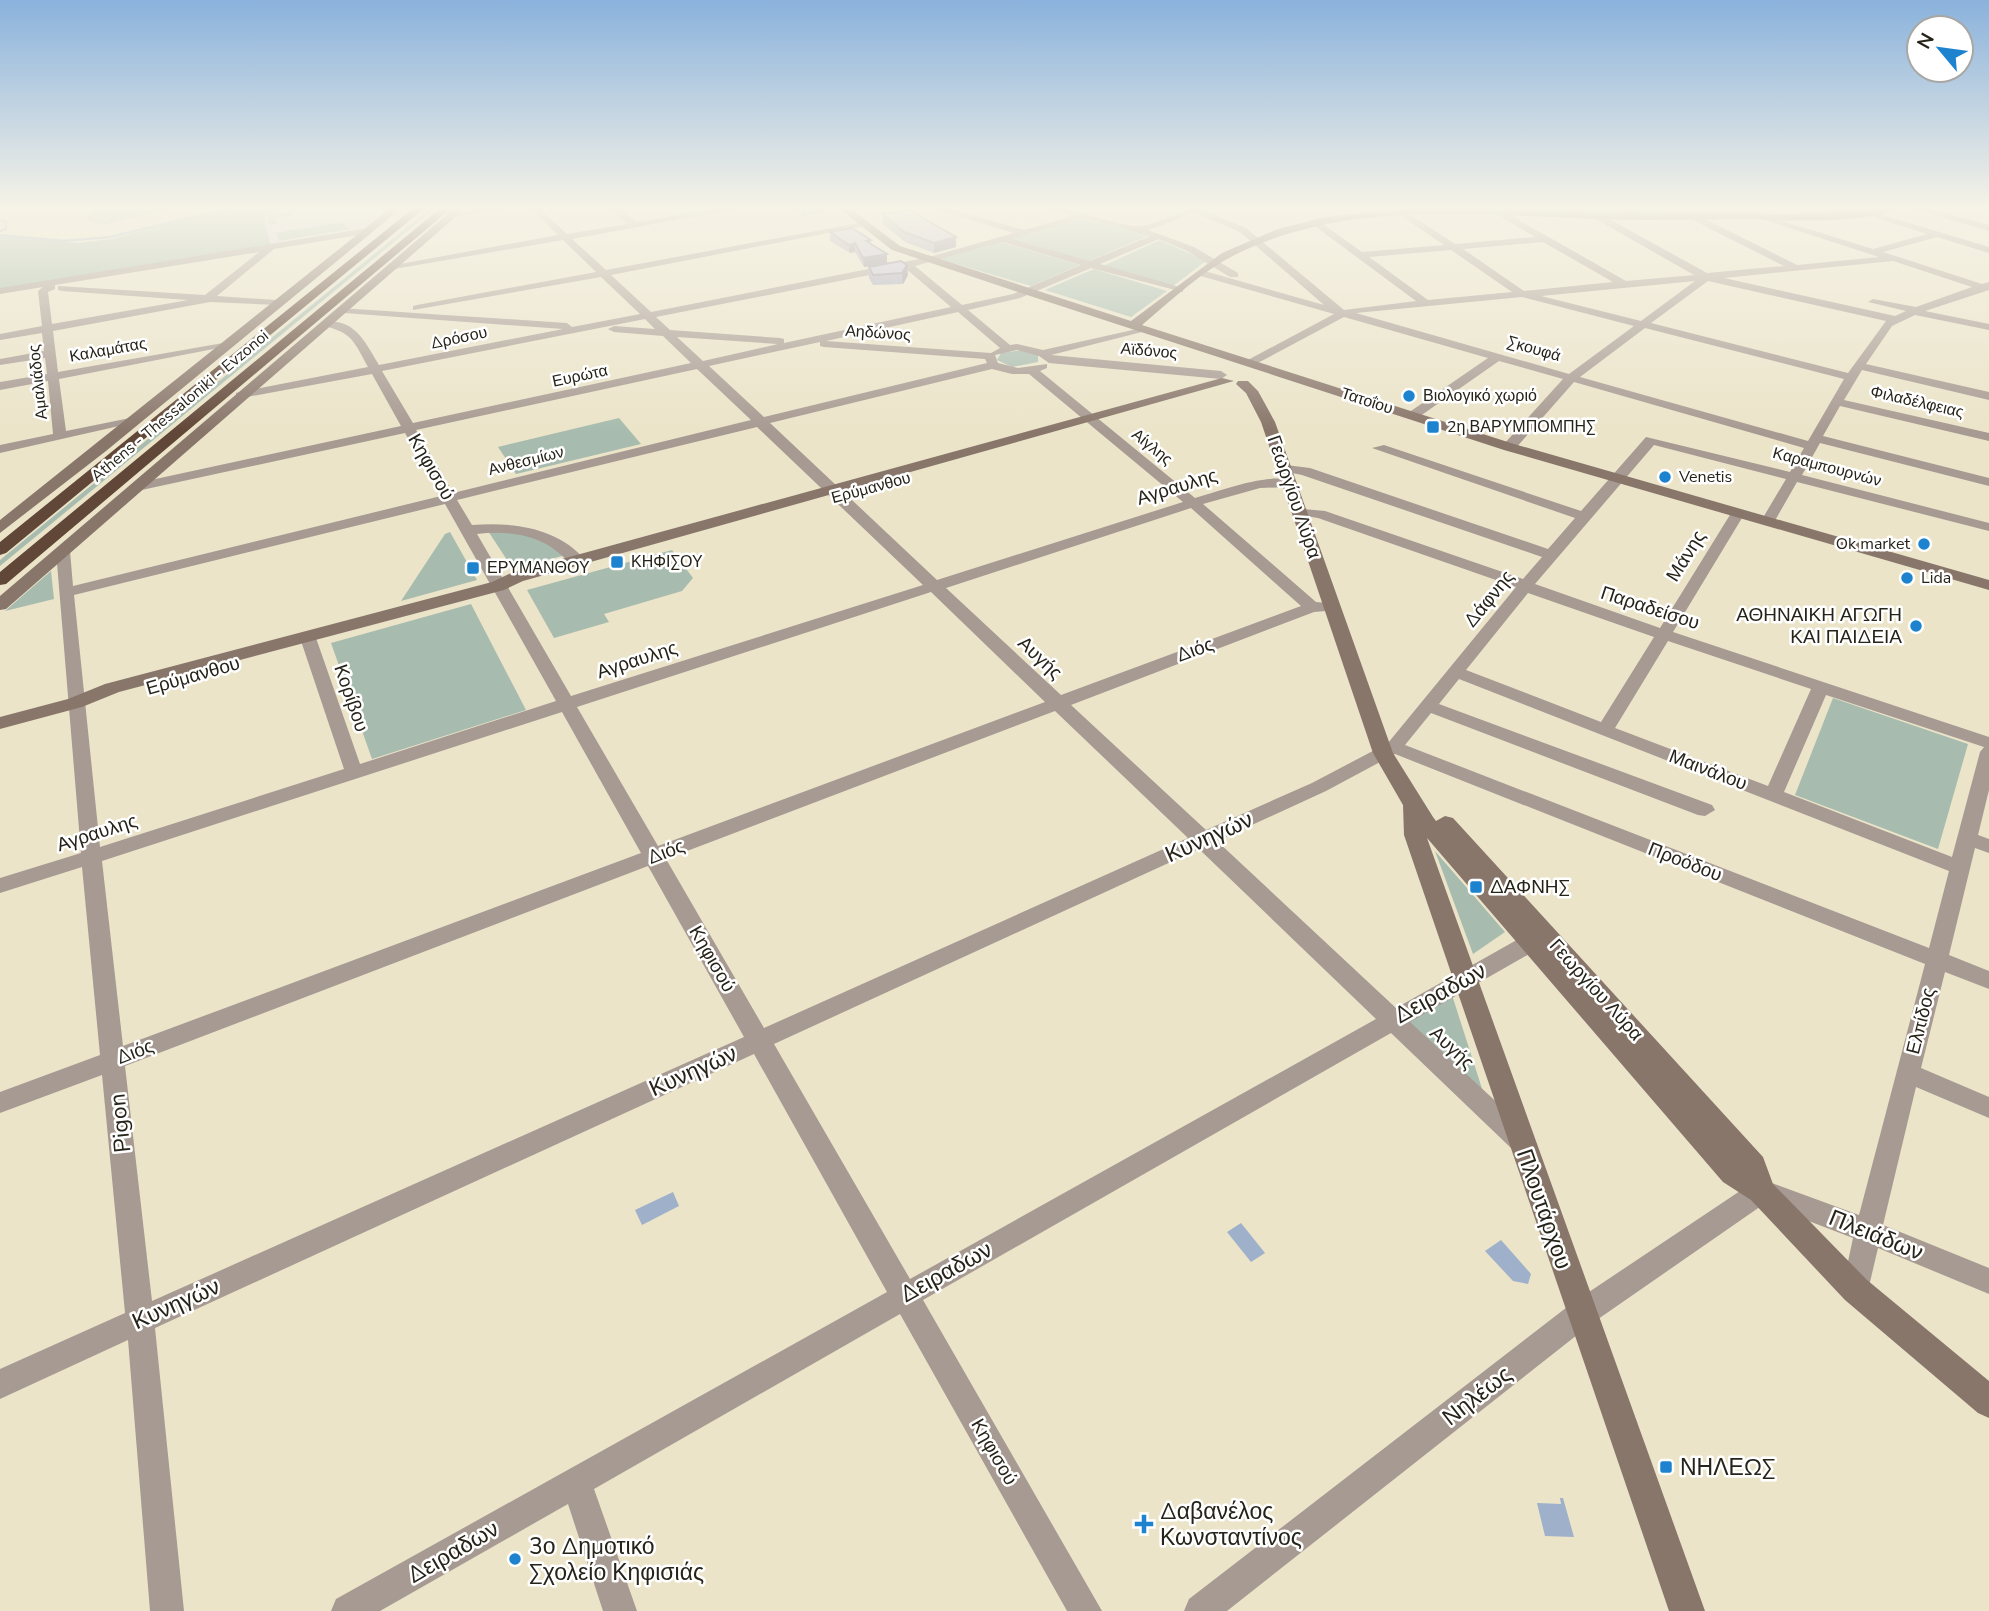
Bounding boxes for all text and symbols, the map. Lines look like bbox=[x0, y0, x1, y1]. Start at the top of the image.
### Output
north arrow bbox=[1905, 14, 1975, 84]
text: N bbox=[1911, 29, 1941, 54]
street label: Αηδώνος bbox=[845, 320, 912, 346]
street label: Δρόσου bbox=[429, 321, 489, 355]
street label: Athens - Thessaloniki - Evzonoi bbox=[86, 325, 274, 487]
street label: Σκουφά bbox=[1505, 331, 1563, 367]
street label: Καλαμάτας bbox=[68, 332, 149, 368]
street label: Αϊδόνος bbox=[1120, 338, 1178, 364]
street label: Αμαλιάδος bbox=[23, 343, 53, 421]
street label: Ευρώτα bbox=[550, 359, 610, 393]
street label: Φιλαδέλφειας bbox=[1868, 381, 1966, 423]
street label: Τατοΐου bbox=[1338, 382, 1396, 420]
place label: Βιολογικό χωριό bbox=[1423, 385, 1537, 407]
marker: Βιολογικό χωριό bbox=[1401, 388, 1417, 404]
place label: 2η ΒΑΡΥΜΠΟΜΠΗΣ bbox=[1447, 416, 1596, 438]
marker: 2η ΒΑΡΥΜΠΟΜΠΗΣ bbox=[1425, 419, 1441, 435]
street label: Αίγλης bbox=[1127, 424, 1177, 470]
street label: Κηφισού bbox=[402, 429, 460, 505]
street label: Γεωργίου Λύρα bbox=[1261, 432, 1327, 562]
street label: Ανθεσμίων bbox=[486, 441, 566, 481]
street label: Καραμπουρνών bbox=[1770, 442, 1884, 492]
street label: Αγραυλης bbox=[1133, 462, 1221, 512]
place label: Venetis bbox=[1678, 466, 1732, 488]
street label: Ερύμανθου bbox=[829, 467, 913, 509]
marker: Venetis bbox=[1657, 469, 1673, 485]
street label: Μάνης bbox=[1660, 525, 1712, 587]
place label: Ok market bbox=[1836, 533, 1910, 555]
marker: Ok market bbox=[1916, 536, 1932, 552]
place label: ΚΗΦΙΣΟΥ bbox=[631, 551, 703, 573]
marker: ΚΗΦΙΣΟΥ bbox=[609, 554, 625, 570]
place label: ΕΡΥΜΑΝΘΟΥ bbox=[487, 557, 590, 579]
marker: ΕΡΥΜΑΝΘΟΥ bbox=[465, 560, 481, 576]
street label: Δάφνης bbox=[1458, 565, 1520, 633]
place label: Lida bbox=[1921, 567, 1951, 589]
marker: Lida bbox=[1899, 570, 1915, 586]
street label: Παραδείσου bbox=[1597, 580, 1703, 636]
place label: ΑΘΗΝΑΙΚΗ ΑΓΩΓΗ ΚΑΙ ΠΑΙΔΕΙΑ bbox=[1736, 602, 1902, 650]
marker: ΑΘΗΝΑΙΚΗ ΑΓΩΓΗ ΚΑΙ ΠΑΙΔΕΙΑ bbox=[1908, 618, 1924, 634]
street label: Αυγής bbox=[1012, 631, 1068, 685]
street label: Διός bbox=[1173, 631, 1217, 669]
street label: Αγραυλης bbox=[593, 635, 681, 685]
street label: Ερύμανθου bbox=[143, 650, 243, 702]
street label: Κορίβου bbox=[327, 661, 375, 735]
street label: Μαινάλου bbox=[1665, 743, 1751, 797]
street label: Κυνηγών bbox=[1160, 804, 1258, 870]
street label: Αγραυλης bbox=[53, 808, 141, 858]
street label: Διός bbox=[644, 833, 688, 871]
street label: Προόδου bbox=[1644, 836, 1726, 888]
place label: ΔΑΦΝΗΣ bbox=[1490, 874, 1570, 900]
marker: ΔΑΦΝΗΣ bbox=[1468, 879, 1484, 895]
street label: Κηφισού bbox=[683, 921, 741, 997]
street label: Γεωργίου Λύρα bbox=[1543, 933, 1649, 1047]
street label: Δειραδων bbox=[1388, 955, 1492, 1031]
street label: Ελπίδος bbox=[1900, 985, 1942, 1057]
street label: Αυγής bbox=[1424, 1021, 1480, 1075]
street label: Διός bbox=[113, 1033, 157, 1071]
street label: Κυνηγών bbox=[644, 1038, 742, 1104]
street label: Pigon bbox=[101, 1092, 139, 1154]
street label: Πλουτάρχου bbox=[1509, 1145, 1579, 1273]
street label: Πλειάδων bbox=[1824, 1202, 1928, 1268]
street label: Δειραδων bbox=[894, 1234, 998, 1310]
street label: Κυνηγών bbox=[127, 1271, 225, 1337]
street label: Νηλέως bbox=[1436, 1359, 1518, 1433]
street label: Κηφισού bbox=[965, 1414, 1023, 1490]
place label: ΝΗΛΕΩΣ bbox=[1680, 1452, 1776, 1483]
marker: ΝΗΛΕΩΣ bbox=[1658, 1459, 1674, 1475]
place label: Δαβανέλος Κωνσταντίνος bbox=[1160, 1496, 1302, 1553]
street label: Δειραδων bbox=[402, 1513, 504, 1591]
marker: Δαβανέλος Κωνσταντίνος bbox=[1134, 1514, 1154, 1534]
place label: 3ο Δημοτικό Σχολείο Κηφισιάς bbox=[529, 1531, 704, 1588]
marker: 3ο Δημοτικό Σχολείο Κηφισιάς bbox=[507, 1551, 523, 1567]

